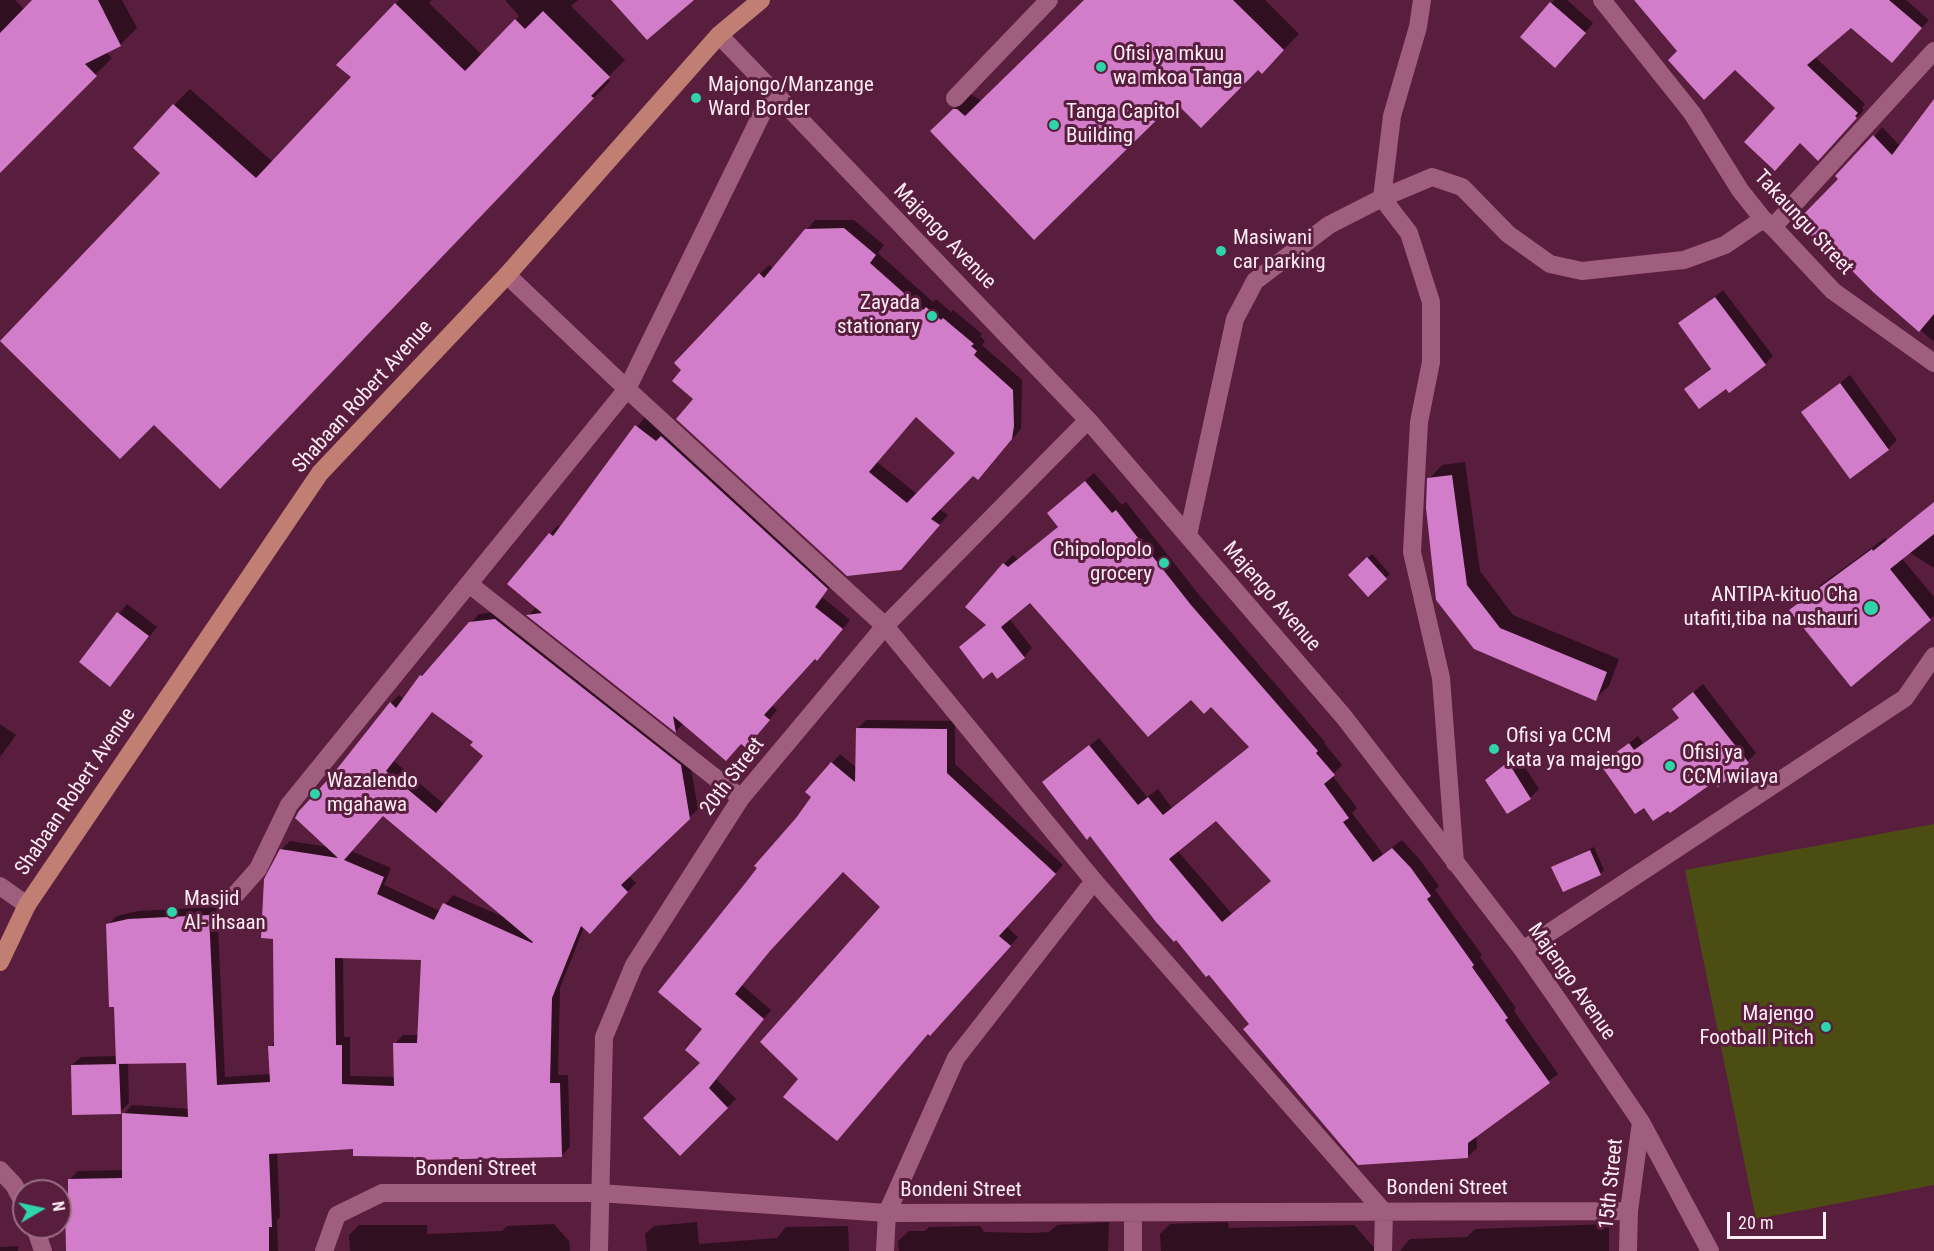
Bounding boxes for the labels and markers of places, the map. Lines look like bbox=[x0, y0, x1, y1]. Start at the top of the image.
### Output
place label: Ofisi ya mkuu wa mkoa Tanga bbox=[1113, 42, 1243, 92]
marker: Ofisi ya mkuu wa mkoa Tanga bbox=[1094, 60, 1108, 74]
place label: Majongo/Manzange Ward Border bbox=[708, 73, 874, 123]
marker: Majongo/Manzange Ward Border bbox=[689, 91, 703, 105]
place label: Tanga Capitol Building bbox=[1066, 100, 1180, 150]
marker: Tanga Capitol Building bbox=[1047, 118, 1061, 132]
place label: Masiwani car parking bbox=[1233, 226, 1326, 276]
marker: Masiwani car parking bbox=[1214, 244, 1228, 258]
place label: Zayada stationary bbox=[837, 291, 920, 341]
marker: Zayada stationary bbox=[925, 309, 939, 323]
place label: Chipolopolo grocery bbox=[1053, 538, 1152, 588]
marker: Chipolopolo grocery bbox=[1157, 556, 1171, 570]
place label: ANTIPA-kituo Cha utafiti,tiba na ushauri bbox=[1683, 583, 1858, 633]
marker: ANTIPA-kituo Cha utafiti,tiba na ushauri bbox=[1862, 599, 1880, 617]
place label: Ofisi ya CCM kata ya majengo bbox=[1506, 724, 1642, 774]
place label: Ofisi ya CCM wilaya bbox=[1682, 741, 1778, 791]
marker: Ofisi ya CCM kata ya majengo bbox=[1487, 742, 1501, 756]
marker: Ofisi ya CCM wilaya bbox=[1663, 759, 1677, 773]
place label: Wazalendo mgahawa bbox=[327, 769, 418, 819]
marker: Wazalendo mgahawa bbox=[308, 787, 322, 801]
place label: Masjid Al- ihsaan bbox=[184, 887, 266, 937]
marker: Masjid Al- ihsaan bbox=[165, 905, 179, 919]
place label: Majengo Football Pitch bbox=[1699, 1002, 1814, 1052]
marker: Majengo Football Pitch bbox=[1819, 1020, 1833, 1034]

